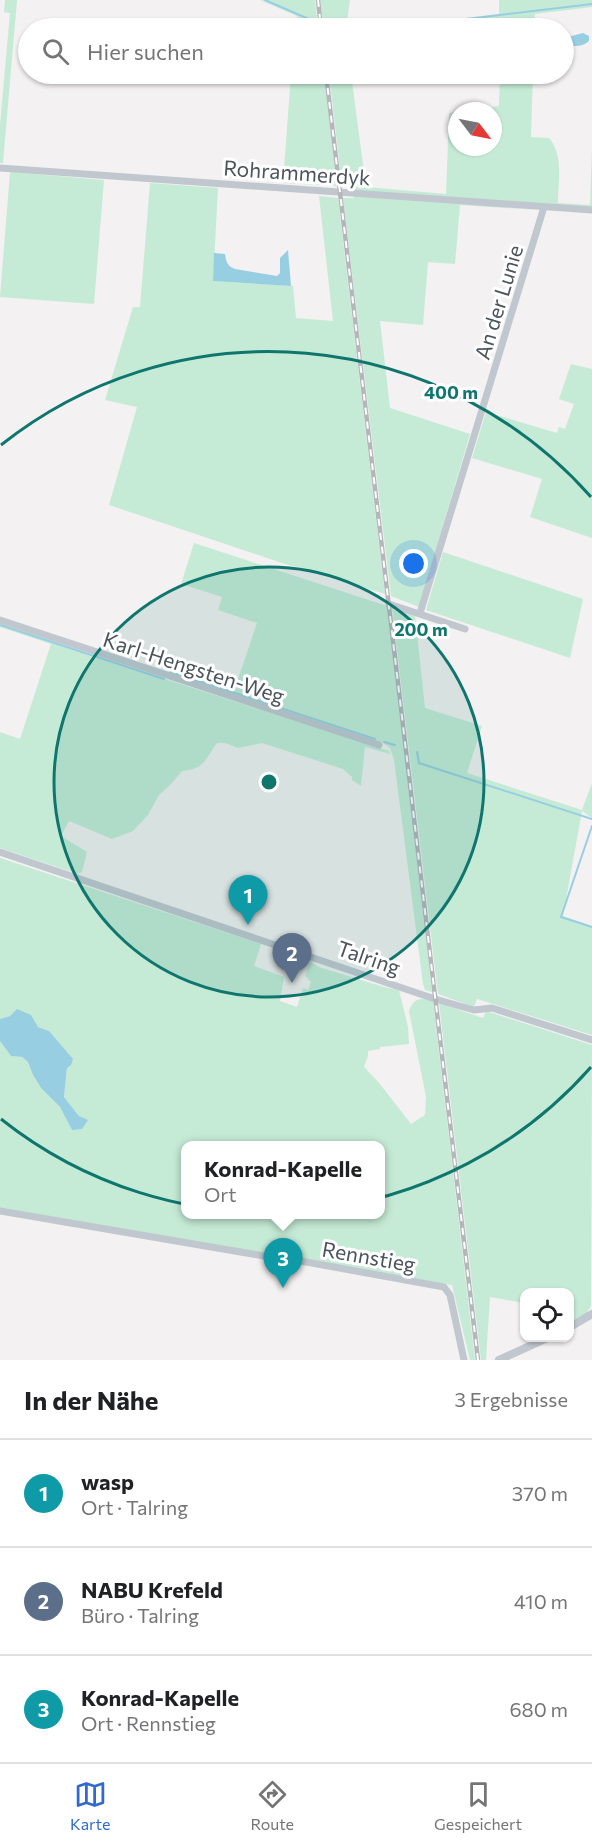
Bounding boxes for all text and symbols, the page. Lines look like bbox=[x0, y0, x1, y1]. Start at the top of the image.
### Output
search box bbox=[18, 18, 574, 84]
icon: search bbox=[39, 35, 72, 68]
text: Hier suchen bbox=[87, 38, 204, 65]
north arrow bbox=[448, 102, 502, 156]
street label: Rohrammerdyk bbox=[223, 154, 371, 190]
street label: An der Lunie bbox=[469, 242, 527, 362]
text: 400 m bbox=[424, 381, 478, 403]
your location bbox=[399, 549, 428, 578]
text: 200 m bbox=[394, 618, 448, 640]
street label: Karl-Hengsten-Weg bbox=[100, 626, 288, 708]
centre of rings bbox=[259, 772, 279, 792]
pin: 1 bbox=[228, 876, 268, 925]
pin: 2 bbox=[272, 934, 312, 983]
street label: Talring bbox=[334, 935, 404, 979]
popup bbox=[181, 1141, 385, 1219]
text: Konrad-Kapelle bbox=[204, 1155, 362, 1182]
text: Ort bbox=[204, 1182, 236, 1206]
street label: Rennstieg bbox=[320, 1235, 418, 1277]
pin: 3 bbox=[264, 1238, 302, 1288]
map controls bbox=[520, 1288, 574, 1342]
button: locate bbox=[520, 1288, 574, 1342]
text: In der Nähe bbox=[24, 1384, 159, 1415]
text: 3 Ergebnisse bbox=[455, 1387, 568, 1411]
text: wasp bbox=[81, 1468, 134, 1495]
text: 1 bbox=[39, 1481, 48, 1505]
text: 370 m bbox=[512, 1481, 568, 1505]
text: Ort · Talring bbox=[81, 1495, 188, 1519]
text: NABU Krefeld bbox=[81, 1576, 223, 1603]
text: 2 bbox=[38, 1589, 49, 1613]
text: 410 m bbox=[514, 1589, 568, 1613]
text: Büro · Talring bbox=[81, 1603, 199, 1627]
text: Konrad-Kapelle bbox=[81, 1684, 239, 1711]
text: 3 bbox=[38, 1697, 49, 1721]
text: 680 m bbox=[509, 1697, 568, 1721]
text: Ort · Rennstieg bbox=[81, 1711, 216, 1735]
tab: Karte bbox=[70, 1778, 110, 1833]
tab: Route bbox=[250, 1778, 294, 1833]
tab: Gespeichert bbox=[434, 1778, 522, 1833]

